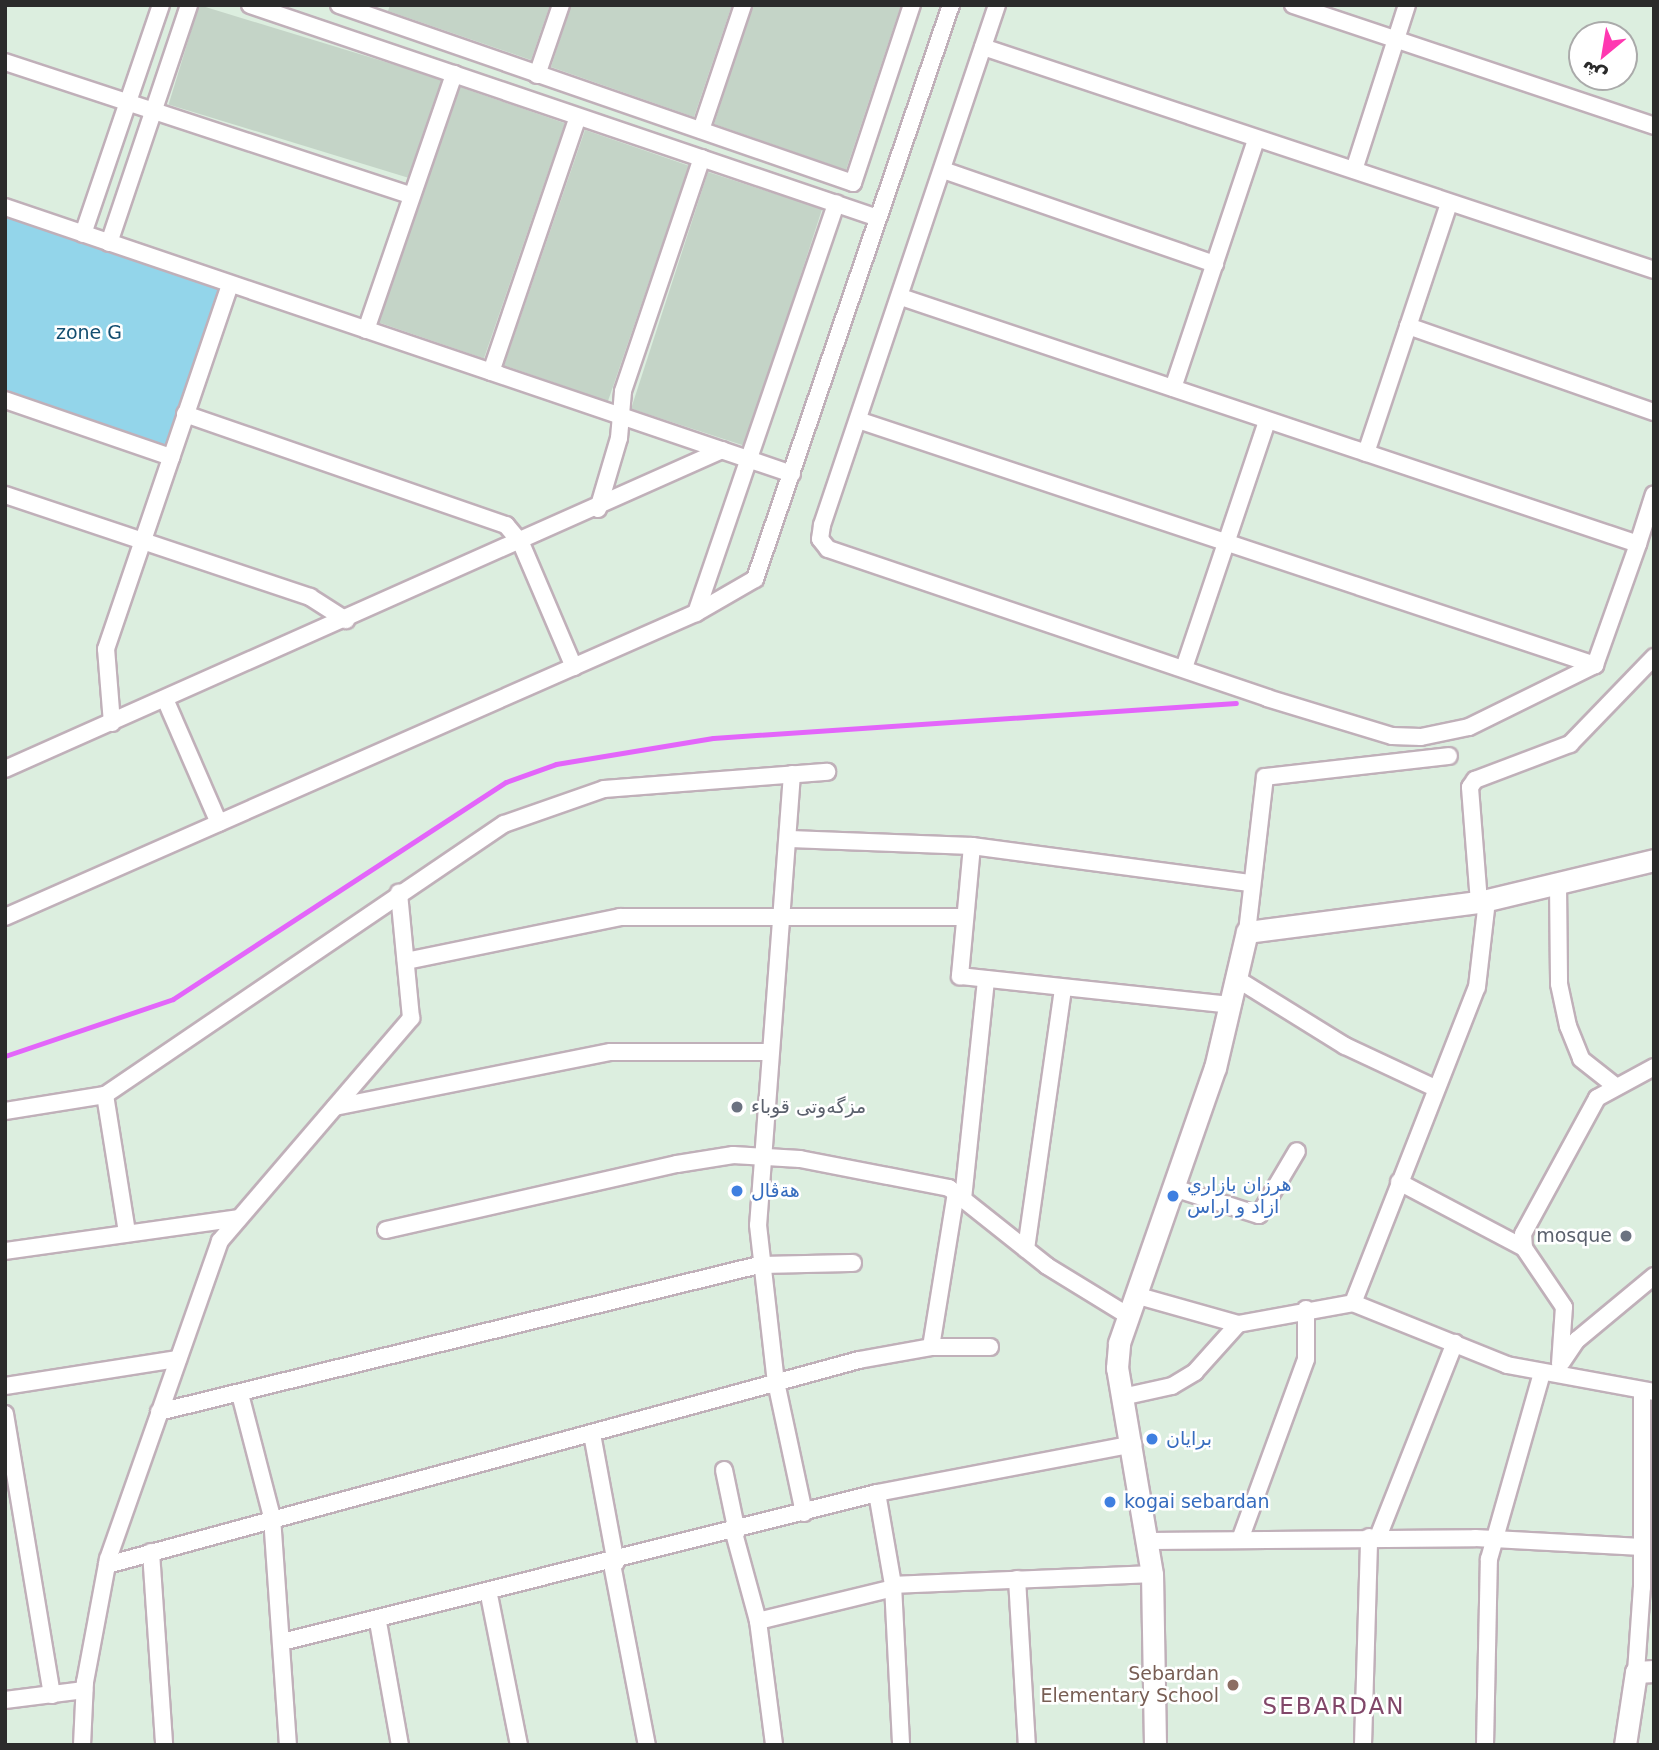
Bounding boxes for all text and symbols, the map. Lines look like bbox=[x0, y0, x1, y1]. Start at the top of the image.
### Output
north arrow bbox=[1568, 21, 1638, 91]
text: ش bbox=[1577, 56, 1610, 89]
park label: zone G bbox=[56, 322, 122, 344]
place label: مزگەوتی قوباء bbox=[751, 1096, 866, 1118]
marker: مزگەوتی قوباء bbox=[729, 1099, 745, 1115]
place label: هرزان بازاري ازاد و اراس bbox=[1187, 1174, 1292, 1218]
place label: هةڤال bbox=[751, 1180, 800, 1202]
marker: هةڤال bbox=[729, 1183, 745, 1199]
marker: هرزان بازاري ازاد و اراس bbox=[1165, 1188, 1181, 1204]
place label: mosque bbox=[1536, 1225, 1612, 1247]
marker: mosque bbox=[1618, 1228, 1634, 1244]
place label: برايان bbox=[1166, 1428, 1212, 1450]
marker: برايان bbox=[1144, 1431, 1160, 1447]
place label: kogai sebardan bbox=[1124, 1491, 1269, 1513]
marker: kogai sebardan bbox=[1102, 1494, 1118, 1510]
place label: Sebardan Elementary School bbox=[1041, 1663, 1219, 1707]
marker: Sebardan Elementary School bbox=[1225, 1677, 1241, 1693]
district label: SEBARDAN bbox=[1264, 1692, 1404, 1720]

